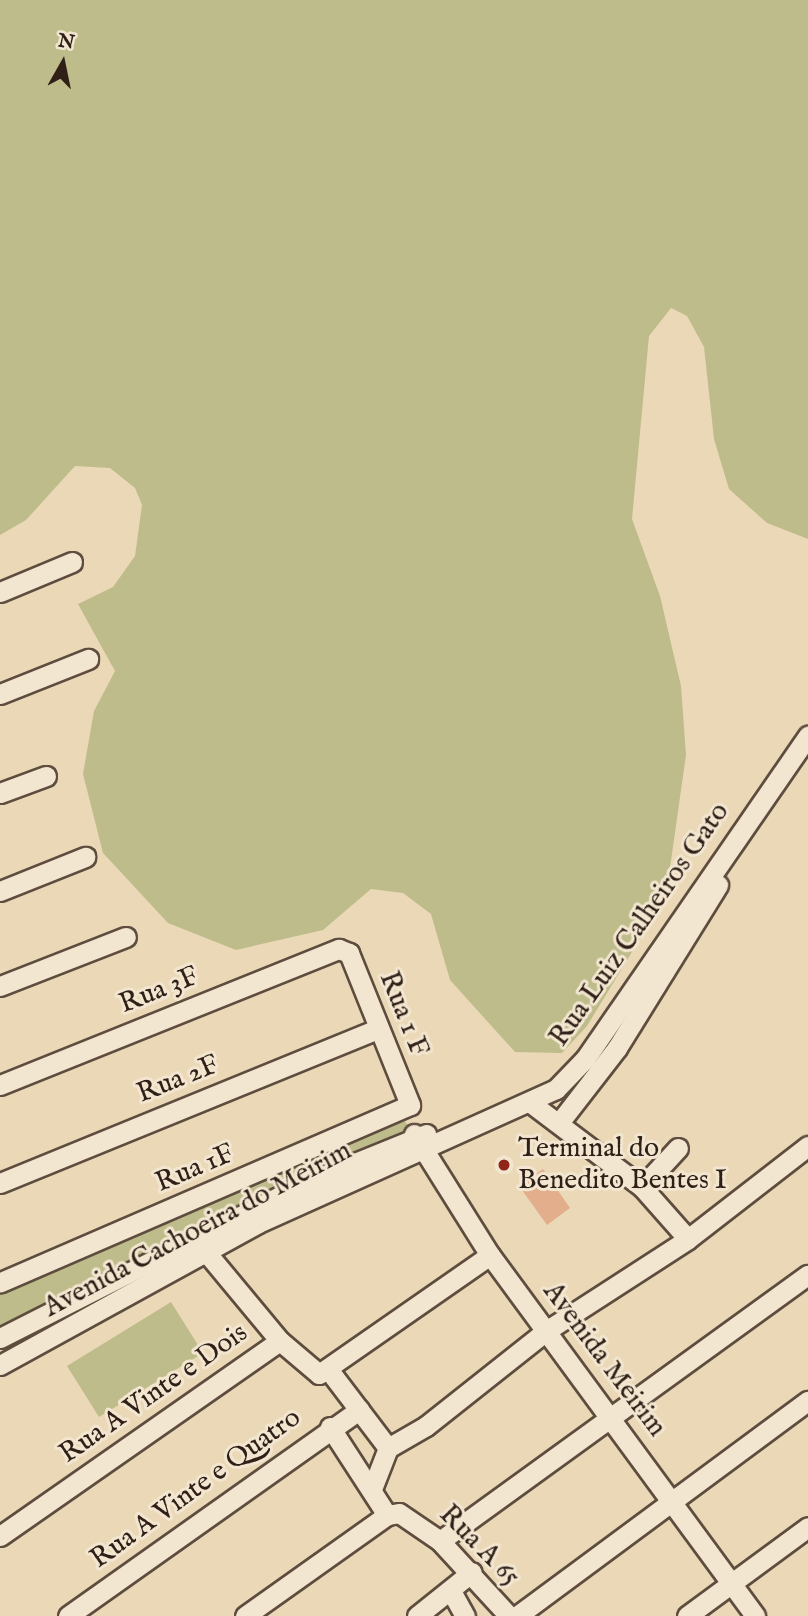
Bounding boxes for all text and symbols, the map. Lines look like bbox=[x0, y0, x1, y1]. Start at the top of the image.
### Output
north arrow bbox=[28, 28, 98, 98]
text: N bbox=[56, 29, 76, 55]
street label: Rua Luiz Calheiros Gato bbox=[543, 797, 737, 1053]
street label: Rua 3F bbox=[115, 960, 203, 1022]
street label: Rua 1 F bbox=[371, 967, 435, 1061]
street label: Rua 2F bbox=[132, 1049, 224, 1111]
place label: Terminal do Benedito Bentes I bbox=[518, 1132, 727, 1198]
street label: Avenida Cachoeira do Meirim bbox=[38, 1134, 358, 1326]
street label: Rua 1F bbox=[151, 1137, 239, 1201]
marker: Terminal do Benedito Bentes I bbox=[496, 1157, 512, 1173]
street label: Avenida Meirim bbox=[535, 1276, 673, 1444]
street label: Rua A Vinte e Dois bbox=[53, 1317, 255, 1471]
street label: Rua A Vinte e Quatro bbox=[84, 1401, 308, 1577]
street label: Rua A 65 bbox=[431, 1498, 527, 1594]

